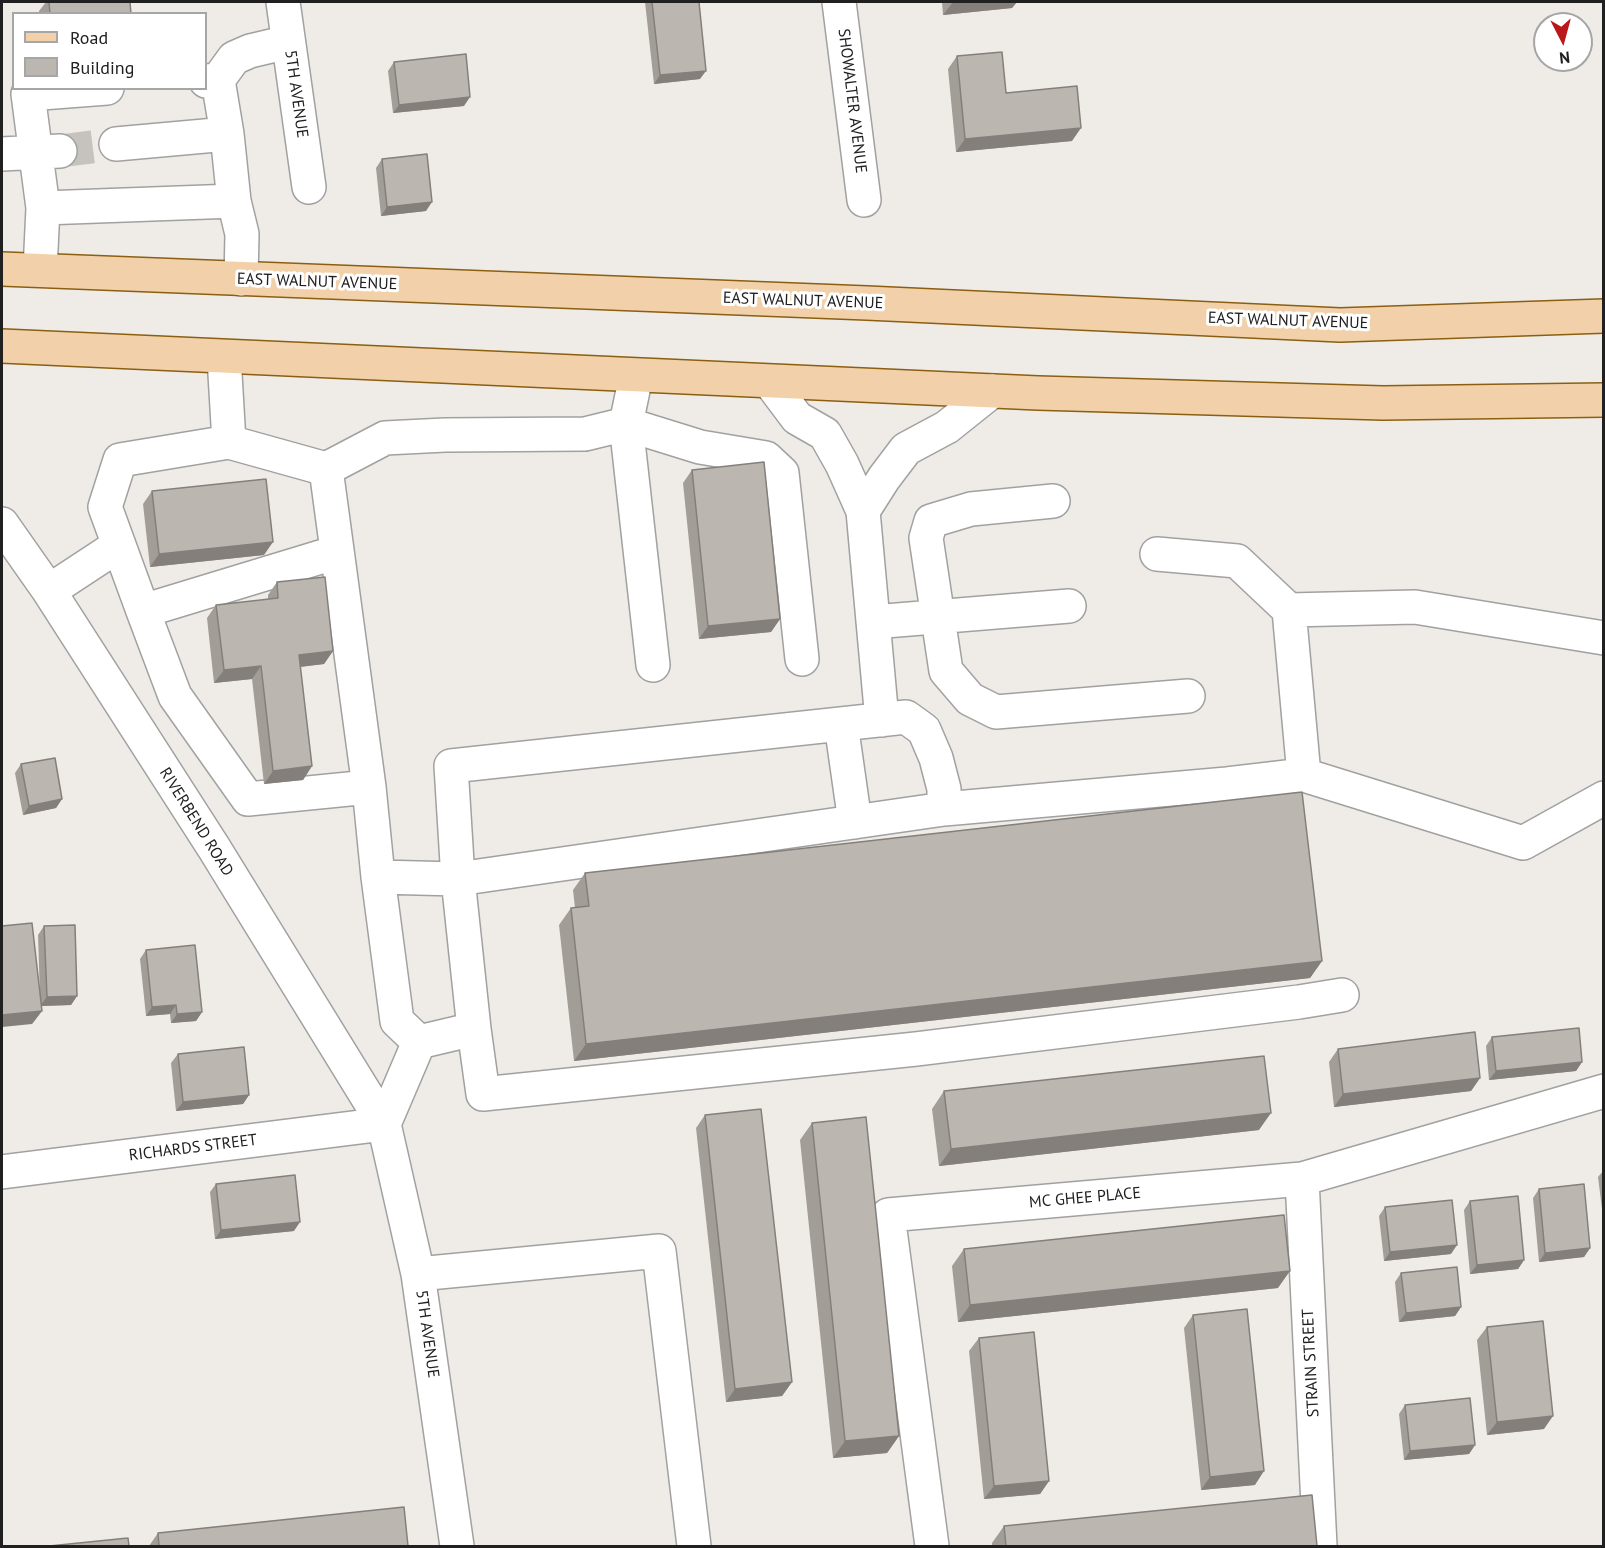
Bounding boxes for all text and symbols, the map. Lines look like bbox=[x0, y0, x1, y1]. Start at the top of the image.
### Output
legend bbox=[12, 12, 207, 90]
north arrow bbox=[1533, 12, 1593, 72]
text: Road bbox=[70, 26, 108, 49]
street label: SHOWALTER AVENUE bbox=[834, 28, 870, 174]
text: N bbox=[1558, 47, 1571, 68]
street label: 5TH AVENUE bbox=[280, 49, 312, 139]
text: Building bbox=[70, 56, 134, 79]
street label: EAST WALNUT AVENUE bbox=[236, 270, 398, 294]
street label: EAST WALNUT AVENUE bbox=[722, 289, 884, 313]
street label: EAST WALNUT AVENUE bbox=[1207, 309, 1369, 333]
street label: RIVERBEND ROAD bbox=[155, 764, 237, 880]
street label: RICHARDS STREET bbox=[128, 1131, 258, 1165]
street label: MC GHEE PLACE bbox=[1028, 1184, 1142, 1212]
street label: 5TH AVENUE bbox=[411, 1289, 443, 1379]
street label: STRAIN STREET bbox=[1299, 1308, 1323, 1418]

